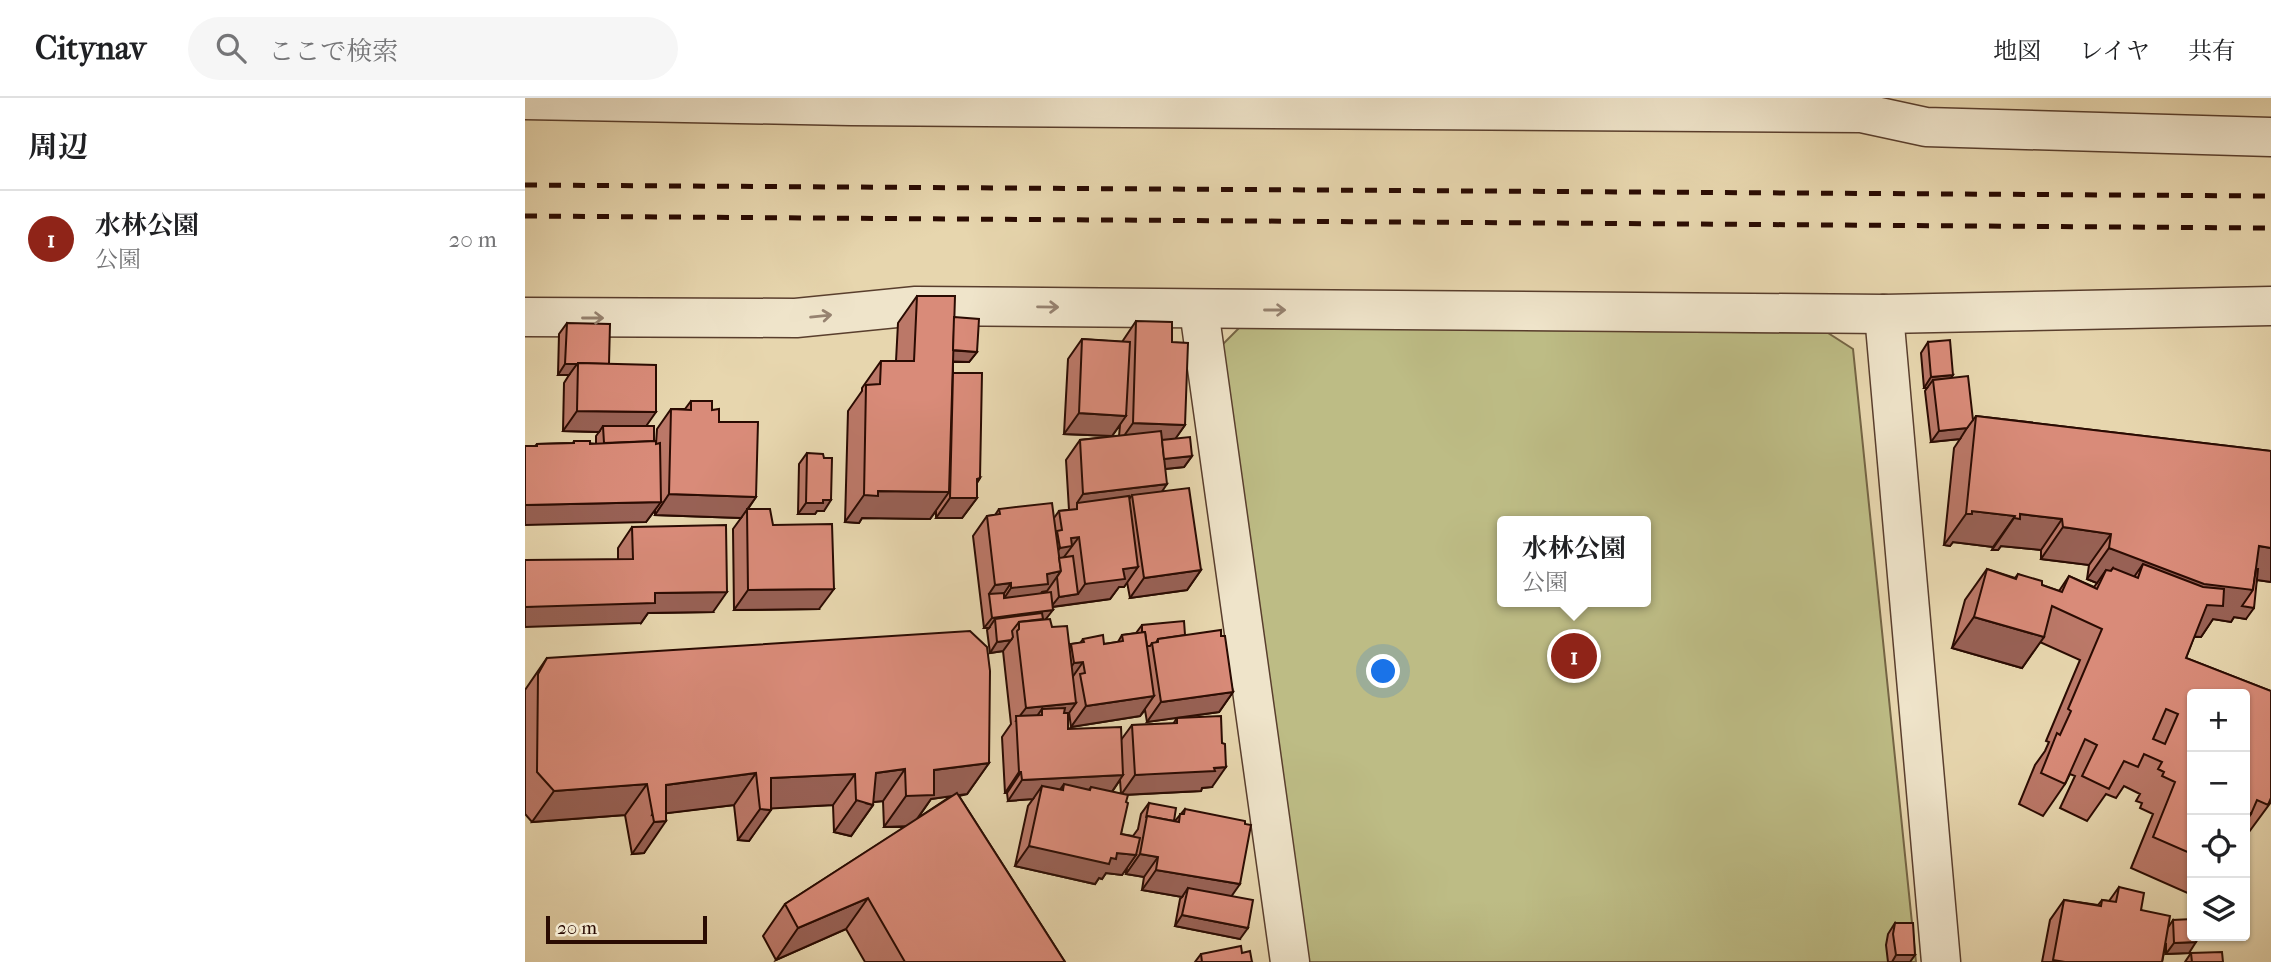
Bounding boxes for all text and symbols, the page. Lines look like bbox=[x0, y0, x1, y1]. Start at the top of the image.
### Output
search box bbox=[188, 17, 678, 80]
text: Citynav bbox=[35, 29, 146, 68]
icon: search bbox=[212, 29, 250, 67]
text: ここで検索 bbox=[268, 36, 398, 67]
text: 地図 bbox=[1993, 37, 2041, 65]
text: レイヤ bbox=[2079, 37, 2150, 65]
text: 共有 bbox=[2188, 37, 2236, 65]
text: 周辺 bbox=[28, 130, 88, 165]
text: 水林公園 bbox=[95, 210, 199, 241]
text: 1 bbox=[47, 226, 55, 253]
text: 20 m bbox=[448, 226, 497, 253]
text: 公園 bbox=[95, 246, 141, 273]
one-way arrow bbox=[1036, 301, 1059, 314]
one-way arrow bbox=[1263, 303, 1286, 317]
one-way arrow bbox=[809, 309, 831, 322]
one-way arrow bbox=[581, 311, 604, 325]
popup bbox=[1497, 516, 1651, 607]
text: 水林公園 bbox=[1522, 533, 1626, 564]
text: 公園 bbox=[1522, 569, 1568, 596]
pin: 1 bbox=[1551, 630, 1597, 682]
your location bbox=[1366, 654, 1400, 688]
map controls bbox=[2187, 689, 2250, 941]
button: + bbox=[2187, 689, 2250, 752]
button: − bbox=[2187, 752, 2250, 815]
button: locate bbox=[2187, 815, 2250, 878]
button: layers bbox=[2187, 878, 2250, 941]
scale bar bbox=[546, 913, 707, 945]
text: 20 m bbox=[557, 917, 597, 939]

